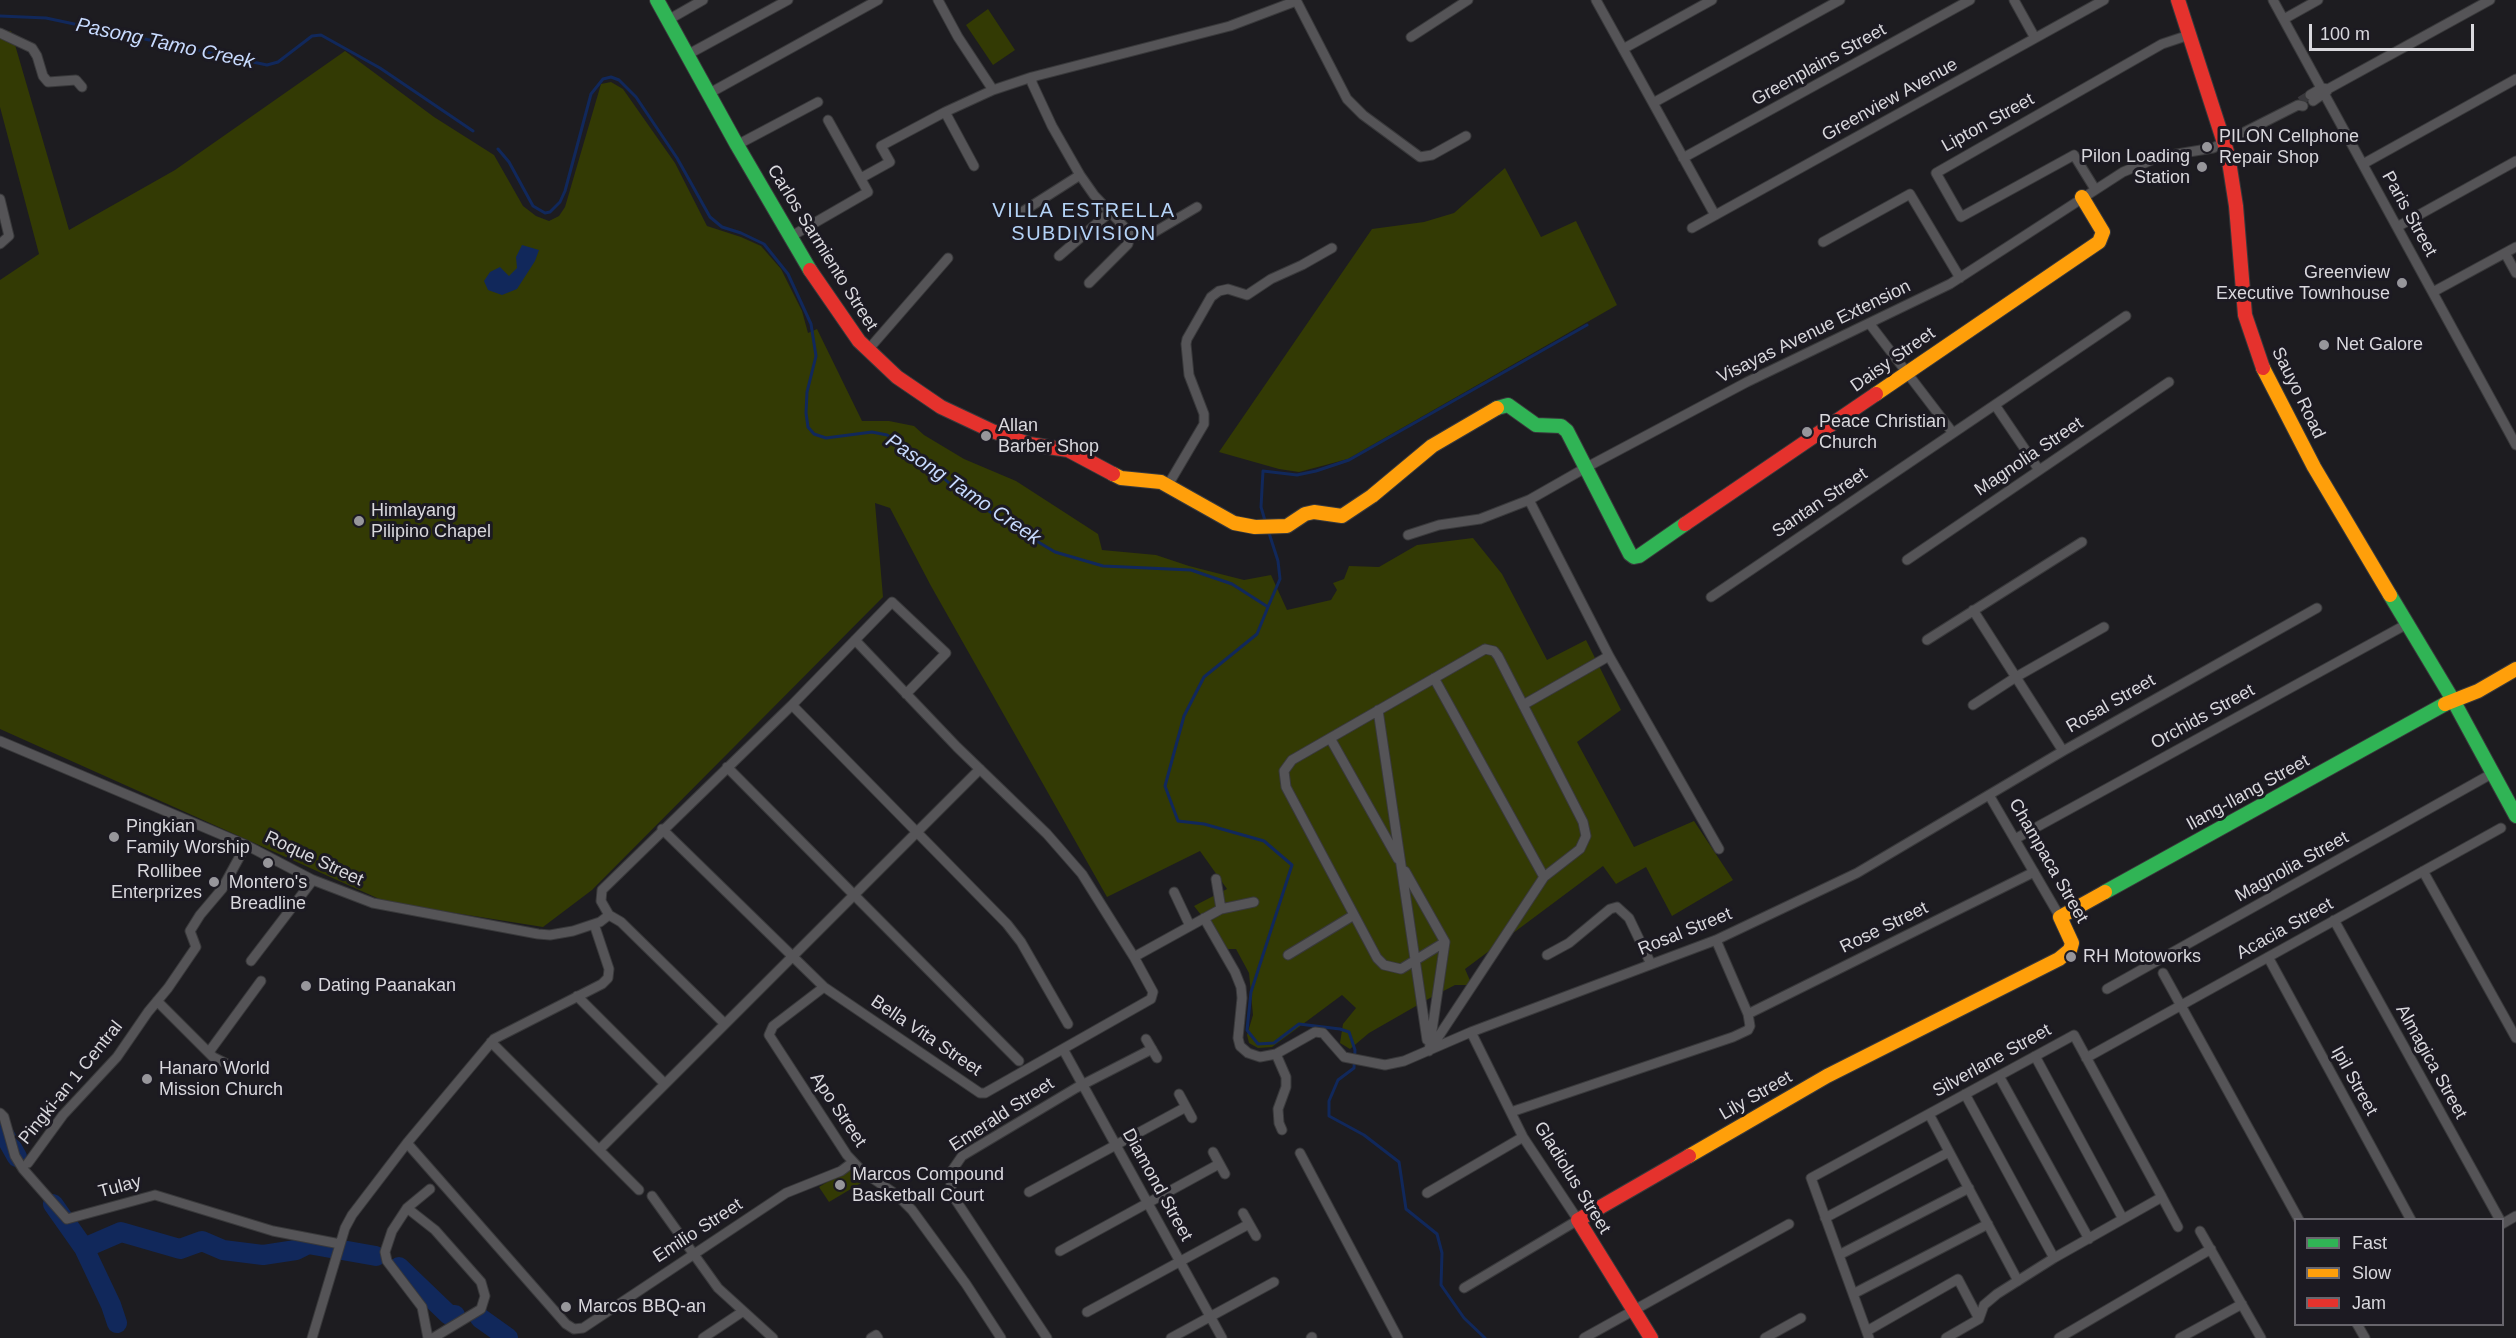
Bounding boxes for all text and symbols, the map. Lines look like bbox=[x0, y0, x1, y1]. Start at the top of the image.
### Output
scale bar bbox=[2312, 12, 2477, 50]
water label: Pasong Tamo Creek bbox=[74, 13, 256, 75]
street label: Greenplains Street bbox=[1748, 19, 1890, 111]
text: 100 m bbox=[2320, 24, 2370, 44]
street label: Greenview Avenue bbox=[1818, 54, 1962, 146]
street label: Lipton Street bbox=[1938, 89, 2038, 157]
place label: PILON Cellphone Repair Shop bbox=[2219, 126, 2359, 168]
marker: PILON Cellphone Repair Shop bbox=[2200, 140, 2214, 154]
place label: Pilon Loading Station bbox=[2081, 146, 2190, 188]
marker: Pilon Loading Station bbox=[2195, 160, 2209, 174]
street label: Carlos Sarmiento Street bbox=[762, 161, 882, 335]
street label: Paris Street bbox=[2377, 168, 2441, 260]
district label: VILLA ESTRELLA SUBDIVISION bbox=[992, 199, 1176, 246]
place label: Greenview Executive Townhouse bbox=[2216, 262, 2390, 304]
street label: Visayas Avenue Extension bbox=[1714, 276, 1914, 388]
marker: Greenview Executive Townhouse bbox=[2395, 276, 2409, 290]
street label: Daisy Street bbox=[1847, 323, 1939, 397]
place label: Net Galore bbox=[2336, 334, 2423, 356]
marker: Net Galore bbox=[2317, 338, 2331, 352]
street label: Sauyo Road bbox=[2267, 344, 2329, 442]
place label: Peace Christian Church bbox=[1819, 411, 1946, 454]
street label: Magnolia Street bbox=[1971, 413, 2087, 501]
place label: Allan Barber Shop bbox=[998, 415, 1099, 458]
marker: Peace Christian Church bbox=[1800, 425, 1814, 439]
water label: Pasong Tamo Creek bbox=[881, 429, 1045, 551]
marker: Allan Barber Shop bbox=[979, 429, 993, 443]
street label: Santan Street bbox=[1768, 463, 1872, 543]
place label: Himlayang Pilipino Chapel bbox=[371, 500, 491, 542]
marker: Himlayang Pilipino Chapel bbox=[352, 514, 366, 528]
street label: Rosal Street bbox=[2063, 670, 2159, 738]
street label: Orchids Street bbox=[2147, 680, 2259, 754]
street label: Ilang-Ilang Street bbox=[2183, 750, 2313, 836]
street label: Champaca Street bbox=[2004, 795, 2092, 927]
place label: Pingkian Family Worship bbox=[126, 816, 250, 858]
street label: Roque Street bbox=[261, 827, 367, 891]
street label: Magnolia Street bbox=[2232, 827, 2352, 907]
marker: Pingkian Family Worship bbox=[107, 830, 121, 844]
marker: Montero's Breadline bbox=[261, 856, 275, 870]
place label: Rollibee Enterprizes bbox=[111, 861, 202, 904]
place label: Montero's Breadline bbox=[229, 872, 307, 914]
marker: Rollibee Enterprizes bbox=[207, 875, 221, 889]
street label: Acacia Street bbox=[2233, 894, 2337, 964]
street label: Rose Street bbox=[1837, 897, 1931, 959]
street label: Rosal Street bbox=[1635, 903, 1735, 961]
place label: RH Motoworks bbox=[2083, 946, 2201, 968]
marker: RH Motoworks bbox=[2064, 950, 2078, 964]
place label: Dating Paanakan bbox=[318, 975, 456, 997]
marker: Dating Paanakan bbox=[299, 979, 313, 993]
street label: Bella Vita Street bbox=[867, 991, 985, 1081]
street label: Almagica Street bbox=[2391, 1001, 2471, 1123]
street label: Pingki-an 1 Central bbox=[14, 1017, 128, 1149]
street label: Silverlane Street bbox=[1929, 1020, 2055, 1102]
street label: Ipil Street bbox=[2326, 1043, 2382, 1119]
place label: Hanaro World Mission Church bbox=[159, 1058, 283, 1100]
street label: Lily Street bbox=[1716, 1067, 1796, 1125]
street label: Apo Street bbox=[805, 1069, 871, 1151]
marker: Hanaro World Mission Church bbox=[140, 1072, 154, 1086]
street label: Emerald Street bbox=[946, 1073, 1058, 1157]
street label: Gladiolus Street bbox=[1529, 1118, 1615, 1238]
street label: Diamond Street bbox=[1117, 1125, 1197, 1245]
place label: Marcos Compound Basketball Court bbox=[852, 1164, 1004, 1206]
street label: Tulay bbox=[96, 1171, 144, 1203]
marker: Marcos Compound Basketball Court bbox=[833, 1178, 847, 1192]
street label: Emilio Street bbox=[649, 1194, 747, 1268]
legend bbox=[2294, 1218, 2504, 1326]
text: Fast bbox=[2352, 1233, 2387, 1253]
text: Slow bbox=[2352, 1263, 2391, 1283]
text: Jam bbox=[2352, 1293, 2386, 1313]
place label: Marcos BBQ-an bbox=[578, 1296, 706, 1318]
marker: Marcos BBQ-an bbox=[559, 1300, 573, 1314]

